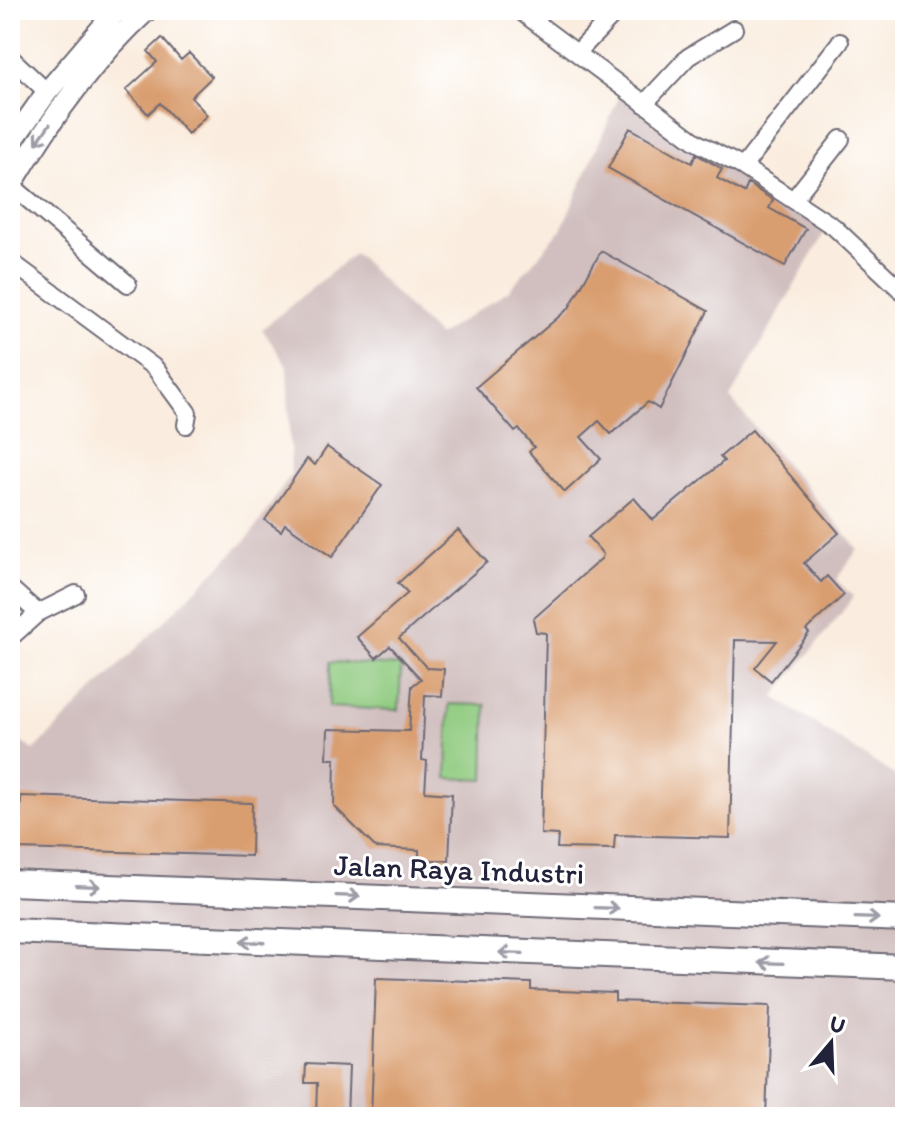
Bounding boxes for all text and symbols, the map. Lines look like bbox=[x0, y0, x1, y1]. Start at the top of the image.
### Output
one-way arrow bbox=[35, 122, 51, 144]
street label: Jalan Raya Industri bbox=[333, 846, 585, 892]
one-way arrow bbox=[74, 878, 101, 893]
one-way arrow bbox=[334, 889, 361, 904]
one-way arrow bbox=[593, 900, 620, 915]
one-way arrow bbox=[853, 910, 880, 925]
one-way arrow bbox=[239, 934, 266, 949]
one-way arrow bbox=[498, 946, 525, 961]
one-way arrow bbox=[758, 955, 785, 970]
north arrow bbox=[791, 1003, 871, 1083]
text: U bbox=[826, 1009, 849, 1040]

